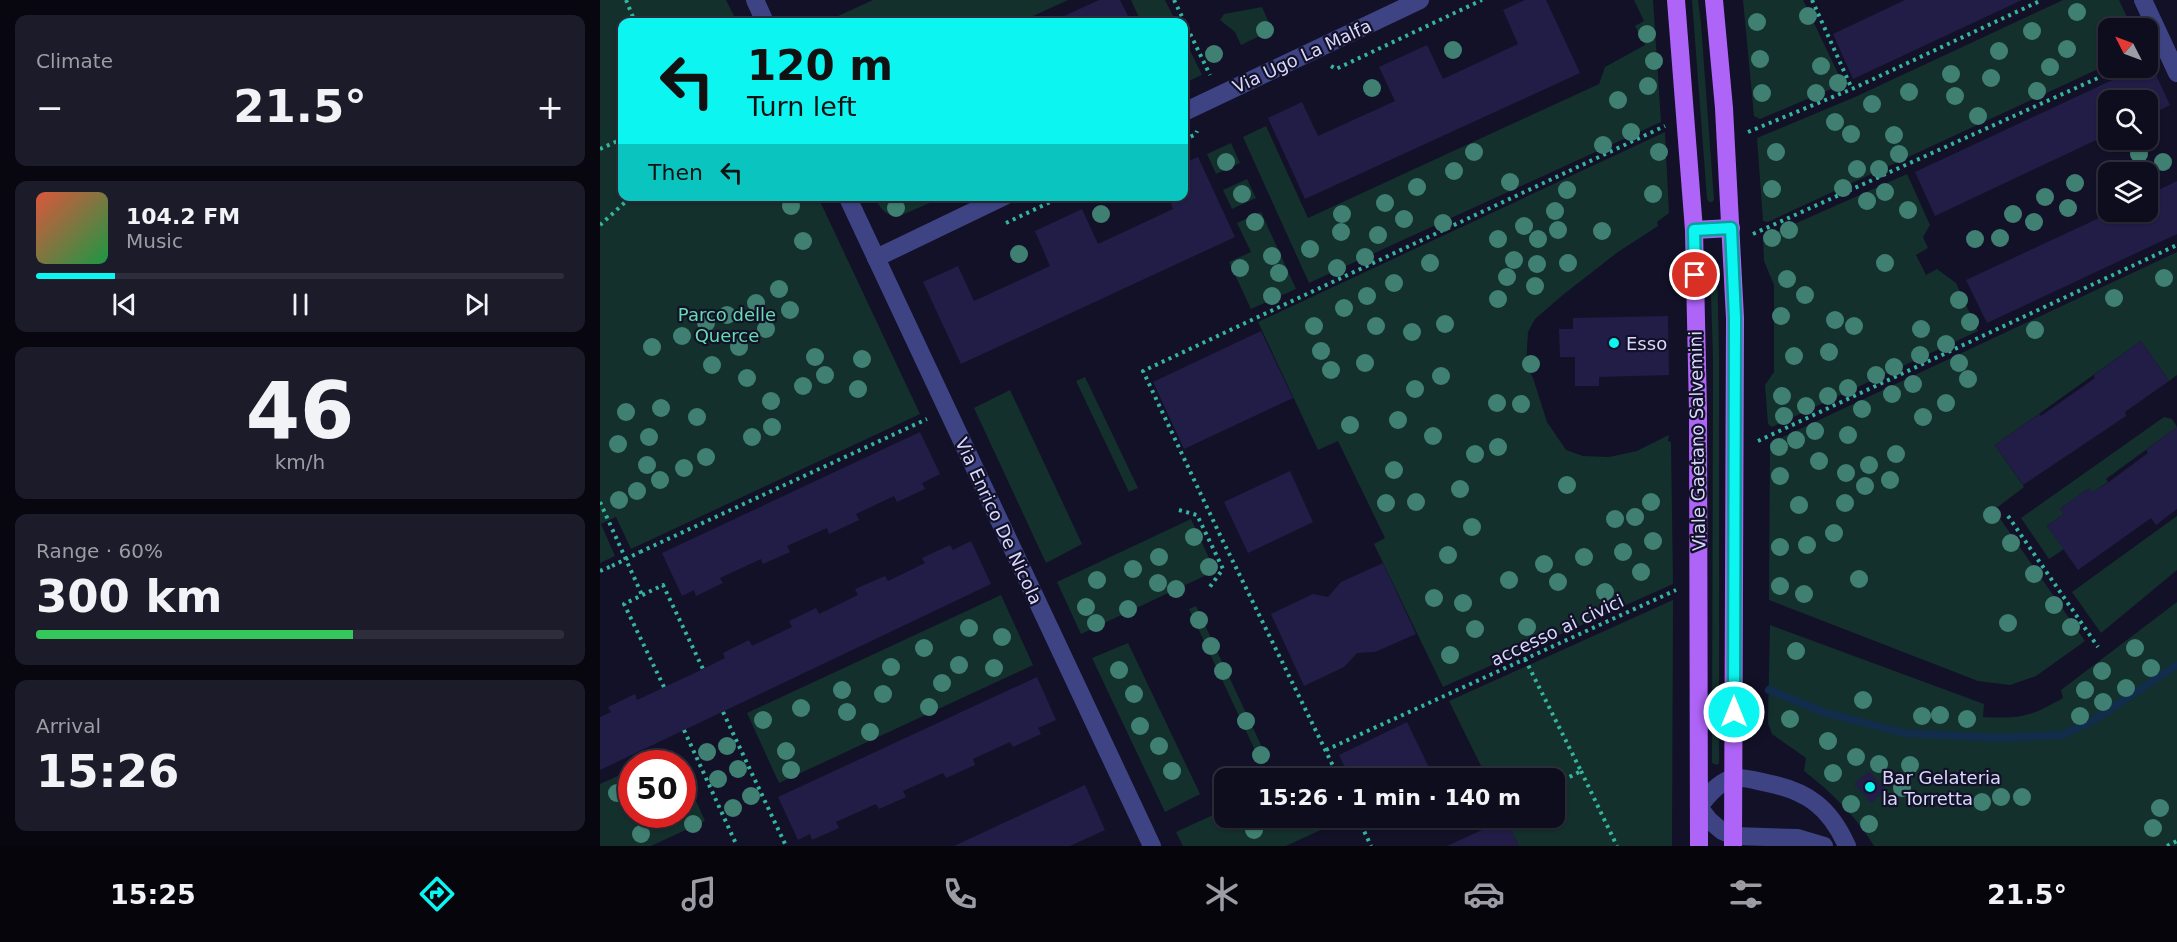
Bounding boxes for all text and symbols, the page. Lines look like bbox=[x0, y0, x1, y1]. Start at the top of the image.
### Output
street label: Via Ugo La Malfa bbox=[1229, 15, 1375, 97]
north arrow bbox=[2098, 18, 2158, 78]
map controls bbox=[2098, 18, 2158, 222]
text: 120 m bbox=[747, 41, 893, 90]
icon: left bbox=[648, 42, 726, 120]
text: Climate bbox=[36, 49, 113, 73]
text: 21.5° bbox=[233, 80, 367, 133]
text: − bbox=[36, 88, 64, 127]
text: + bbox=[536, 88, 564, 127]
button: search bbox=[2098, 90, 2158, 150]
text: Turn left bbox=[747, 91, 857, 122]
icon: left bbox=[715, 156, 748, 189]
text: Then bbox=[648, 160, 703, 185]
button: layers bbox=[2098, 162, 2158, 222]
text: 104.2 FM bbox=[126, 204, 240, 229]
text: Music bbox=[126, 229, 183, 253]
pin bbox=[1669, 249, 1720, 300]
icon: arrive bbox=[1678, 258, 1711, 291]
icon: previous bbox=[108, 288, 141, 321]
icon: pause bbox=[284, 288, 317, 321]
icon: next bbox=[460, 288, 493, 321]
park label: Parco delle Querce bbox=[678, 304, 776, 346]
street label: Viale Gaetano Salvemini bbox=[1685, 331, 1709, 551]
place label: Esso bbox=[1626, 333, 1667, 354]
marker: Esso bbox=[1607, 336, 1621, 350]
text: 46 bbox=[246, 366, 354, 456]
street label: Via Enrico De Nicola bbox=[951, 434, 1047, 608]
text: km/h bbox=[275, 450, 325, 474]
text: Range · 60% bbox=[36, 539, 163, 563]
text: 300 km bbox=[36, 570, 222, 623]
street label: accesso ai civici bbox=[1487, 590, 1627, 670]
position arrow bbox=[1702, 680, 1766, 744]
text: Arrival bbox=[36, 714, 101, 738]
text: 15:26 bbox=[36, 745, 179, 798]
speed limit sign: 50 bbox=[618, 750, 696, 828]
place label: Bar Gelateria la Torretta bbox=[1882, 767, 2001, 809]
marker: Bar Gelateria la Torretta bbox=[1863, 780, 1877, 794]
text: 15:26 · 1 min · 140 m bbox=[1258, 785, 1521, 810]
icon: directions bbox=[416, 873, 458, 915]
icon: music bbox=[678, 873, 720, 915]
icon: phone bbox=[939, 873, 981, 915]
icon: climate bbox=[1201, 873, 1243, 915]
icon: car bbox=[1463, 873, 1505, 915]
icon: filters bbox=[1725, 873, 1767, 915]
text: 15:25 bbox=[110, 879, 196, 910]
text: 21.5° bbox=[1987, 879, 2067, 910]

